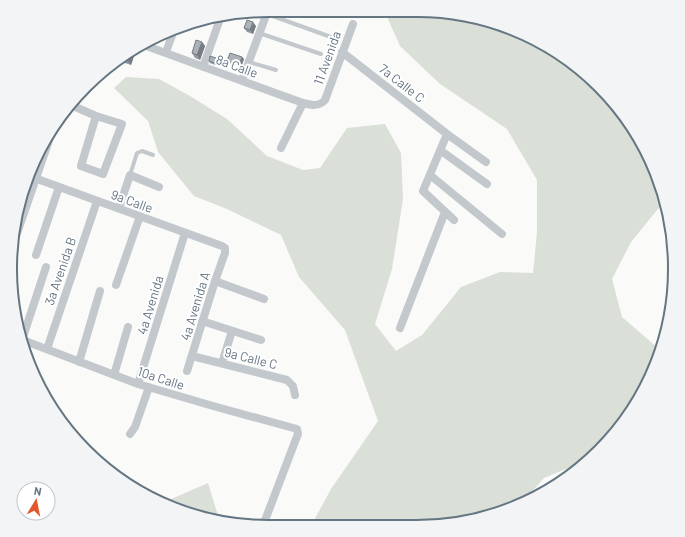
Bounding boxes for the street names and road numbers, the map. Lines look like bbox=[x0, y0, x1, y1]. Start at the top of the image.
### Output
street label: 11 Avenida bbox=[310, 29, 344, 87]
street label: 8a Calle bbox=[214, 51, 260, 81]
street label: 7a Calle C bbox=[376, 60, 428, 106]
street label: 9a Calle bbox=[109, 186, 155, 216]
street label: 3a Avenida B bbox=[41, 235, 79, 307]
street label: 4a Avenida A bbox=[177, 269, 213, 342]
street label: 4a Avenida bbox=[133, 274, 167, 336]
street label: 9a Calle C bbox=[223, 344, 279, 372]
street label: 10a Calle bbox=[135, 363, 187, 393]

